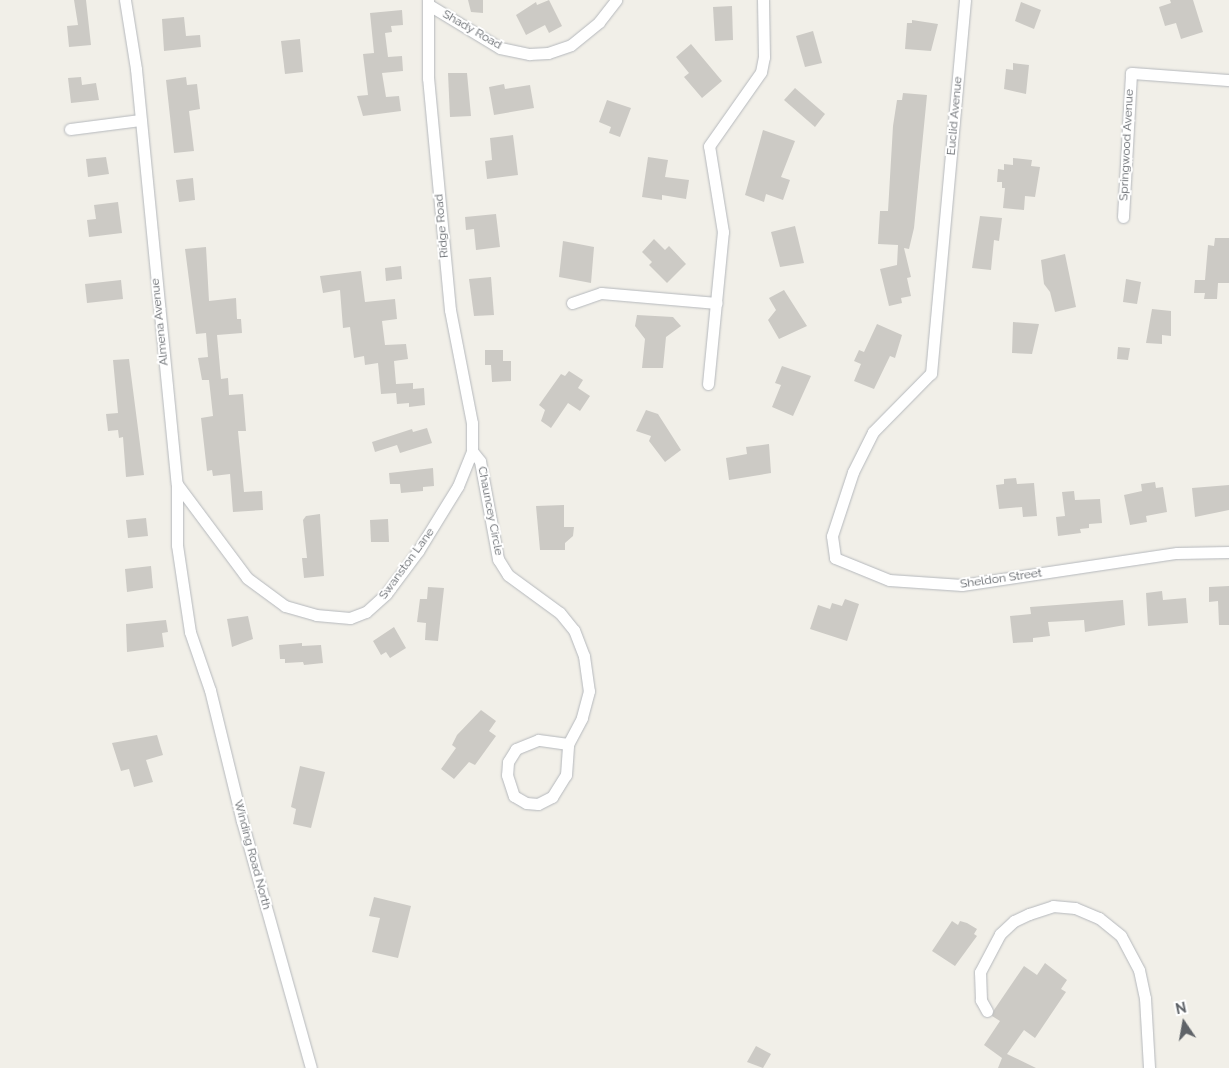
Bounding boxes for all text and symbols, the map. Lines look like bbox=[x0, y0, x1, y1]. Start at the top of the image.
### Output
street label: Shady Road bbox=[440, 7, 504, 53]
street label: Euclid Avenue bbox=[944, 76, 966, 156]
street label: Springwood Avenue bbox=[1117, 89, 1137, 201]
street label: Ridge Road bbox=[432, 193, 452, 259]
street label: Almena Avenue bbox=[148, 277, 172, 367]
street label: Chauncey Circle bbox=[474, 465, 506, 557]
street label: Swanston Lane bbox=[376, 526, 438, 602]
street label: Sheldon Street bbox=[959, 566, 1043, 592]
street label: Winding Road North bbox=[230, 799, 274, 911]
north arrow bbox=[1159, 998, 1209, 1048]
text: N bbox=[1174, 999, 1188, 1017]

